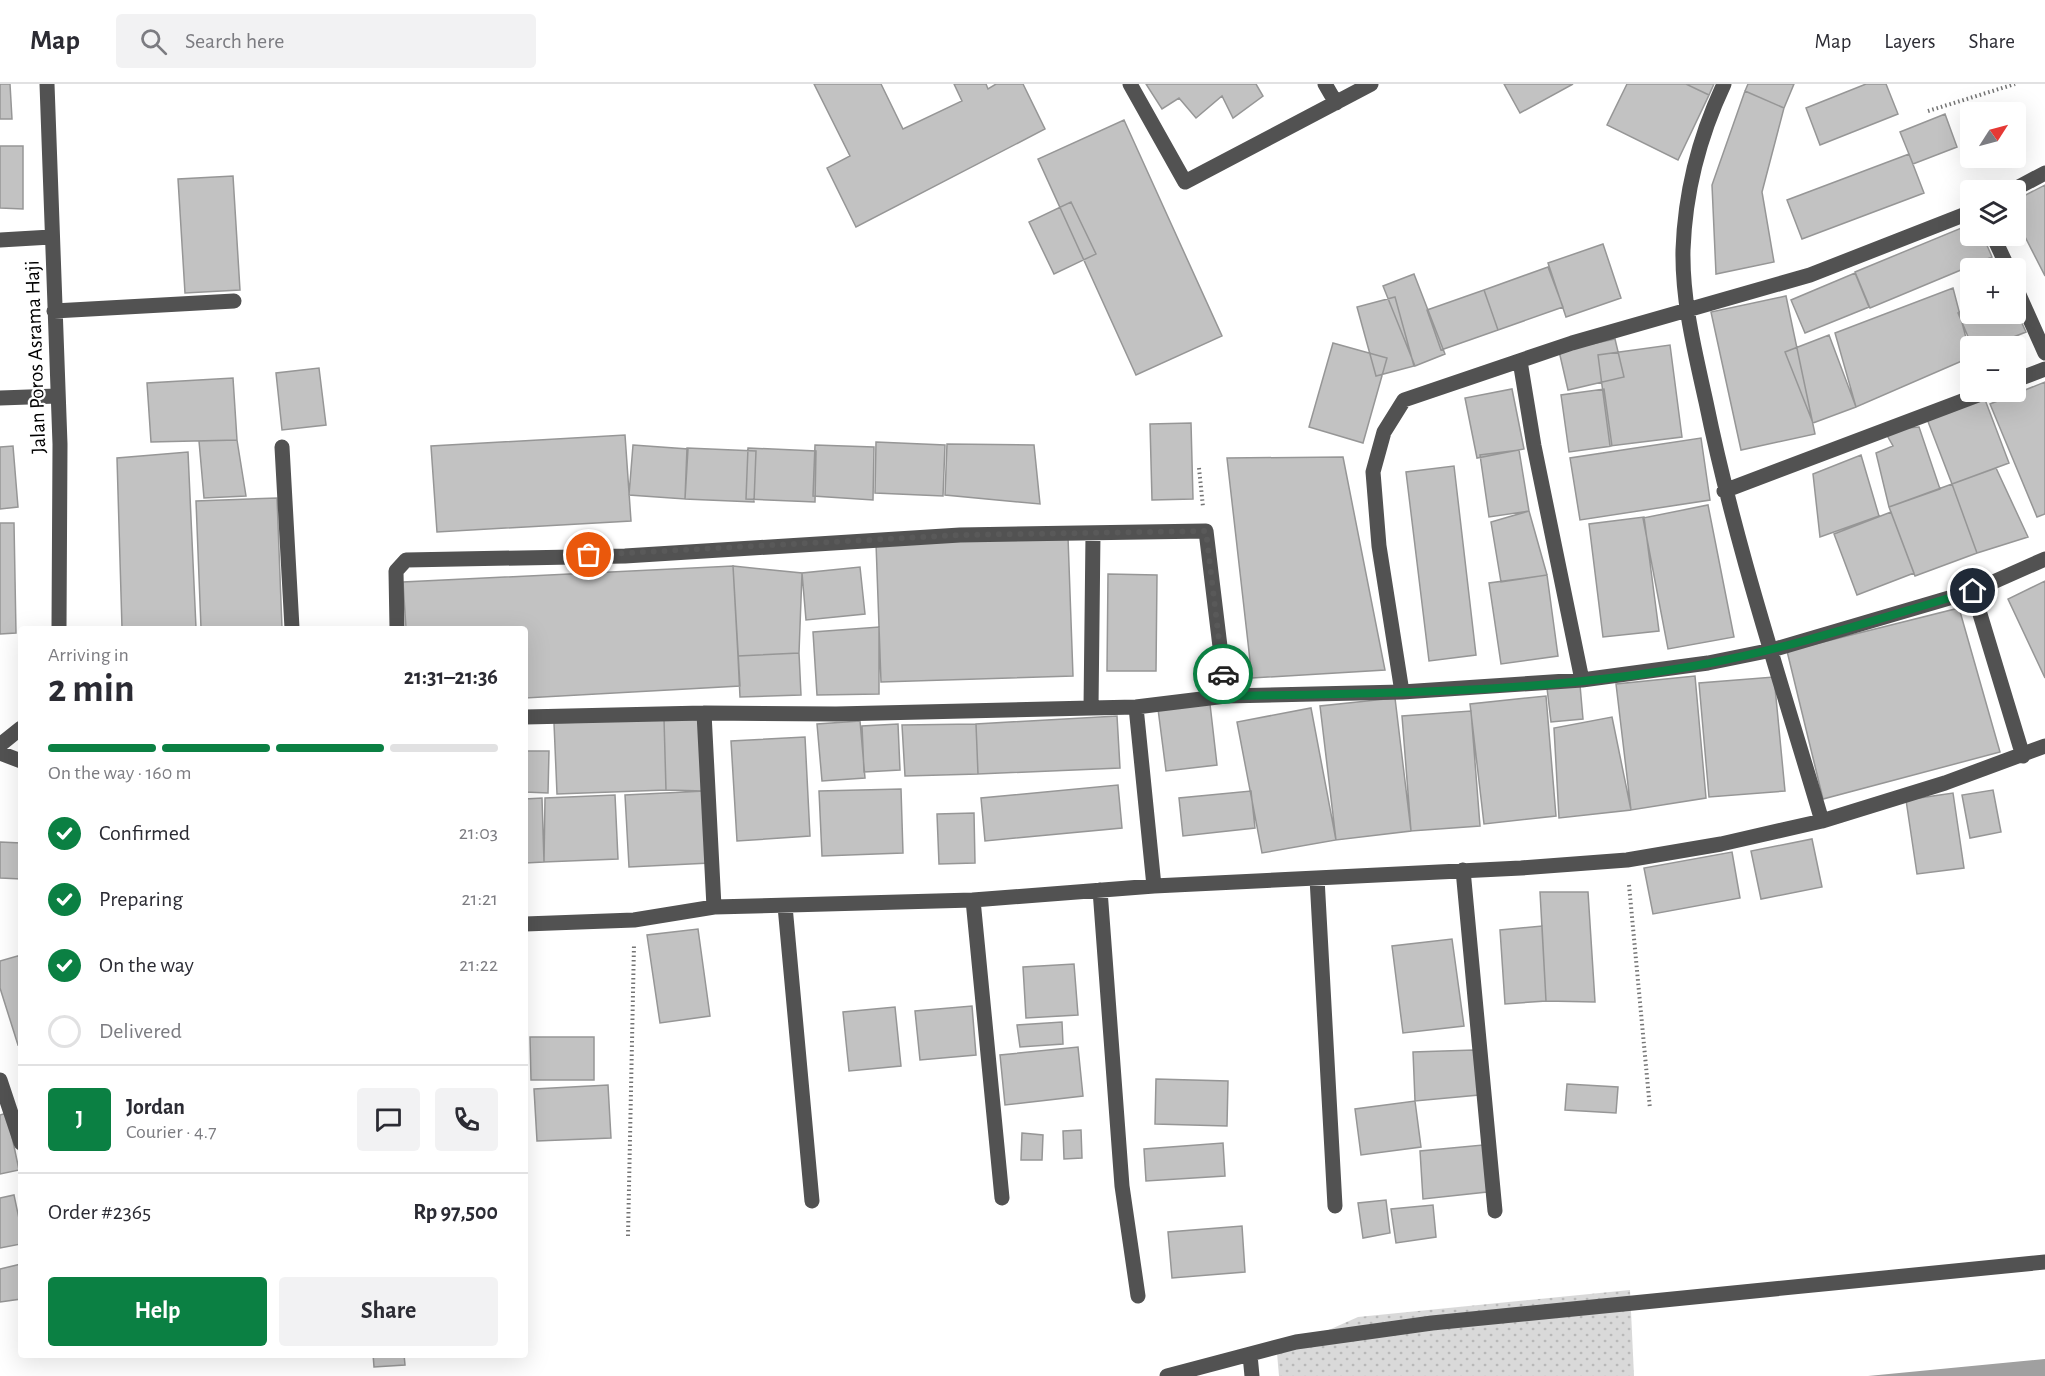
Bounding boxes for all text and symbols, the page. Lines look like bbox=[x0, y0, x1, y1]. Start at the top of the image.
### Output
search box bbox=[116, 14, 536, 68]
icon: search bbox=[137, 25, 170, 58]
text: Map bbox=[30, 27, 80, 55]
text: Search here bbox=[185, 30, 284, 52]
text: Map bbox=[1815, 31, 1851, 52]
text: Layers bbox=[1884, 31, 1935, 52]
text: Share bbox=[1968, 31, 2015, 52]
north arrow bbox=[1960, 102, 2026, 168]
map controls bbox=[1960, 102, 2026, 402]
button: layers bbox=[1960, 180, 2026, 246]
button: + bbox=[1960, 258, 2026, 324]
street label: Jalan Poros Asrama Haji bbox=[22, 260, 49, 454]
button: − bbox=[1960, 336, 2026, 402]
pin bbox=[563, 529, 614, 580]
icon: bag bbox=[572, 538, 605, 571]
pin bbox=[1947, 565, 1998, 616]
icon: home bbox=[1956, 574, 1989, 607]
courier bbox=[1193, 644, 1253, 704]
text: Arriving in bbox=[48, 645, 129, 665]
icon: car bbox=[1207, 658, 1240, 691]
text: 21:31–21:36 bbox=[404, 666, 498, 688]
text: 2 min bbox=[48, 670, 135, 709]
text: On the way · 160 m bbox=[48, 763, 192, 783]
icon: check bbox=[48, 817, 81, 850]
text: Confirmed bbox=[99, 822, 190, 844]
text: 21:03 bbox=[459, 823, 498, 843]
icon: check bbox=[48, 883, 81, 916]
text: Preparing bbox=[99, 888, 183, 910]
text: 21:21 bbox=[461, 889, 498, 909]
icon: check bbox=[48, 949, 81, 982]
text: On the way bbox=[99, 954, 194, 976]
text: 21:22 bbox=[459, 955, 498, 975]
text: Delivered bbox=[99, 1020, 182, 1042]
button: chat bbox=[357, 1088, 420, 1151]
button: phone bbox=[435, 1088, 498, 1151]
text: Jordan bbox=[126, 1096, 185, 1118]
text: J bbox=[76, 1108, 83, 1130]
text: Courier · 4.7 bbox=[126, 1122, 217, 1142]
text: Order #2365 bbox=[48, 1201, 151, 1223]
text: Rp 97,500 bbox=[413, 1201, 498, 1223]
button: Help bbox=[48, 1277, 267, 1346]
button: Share bbox=[279, 1277, 498, 1346]

